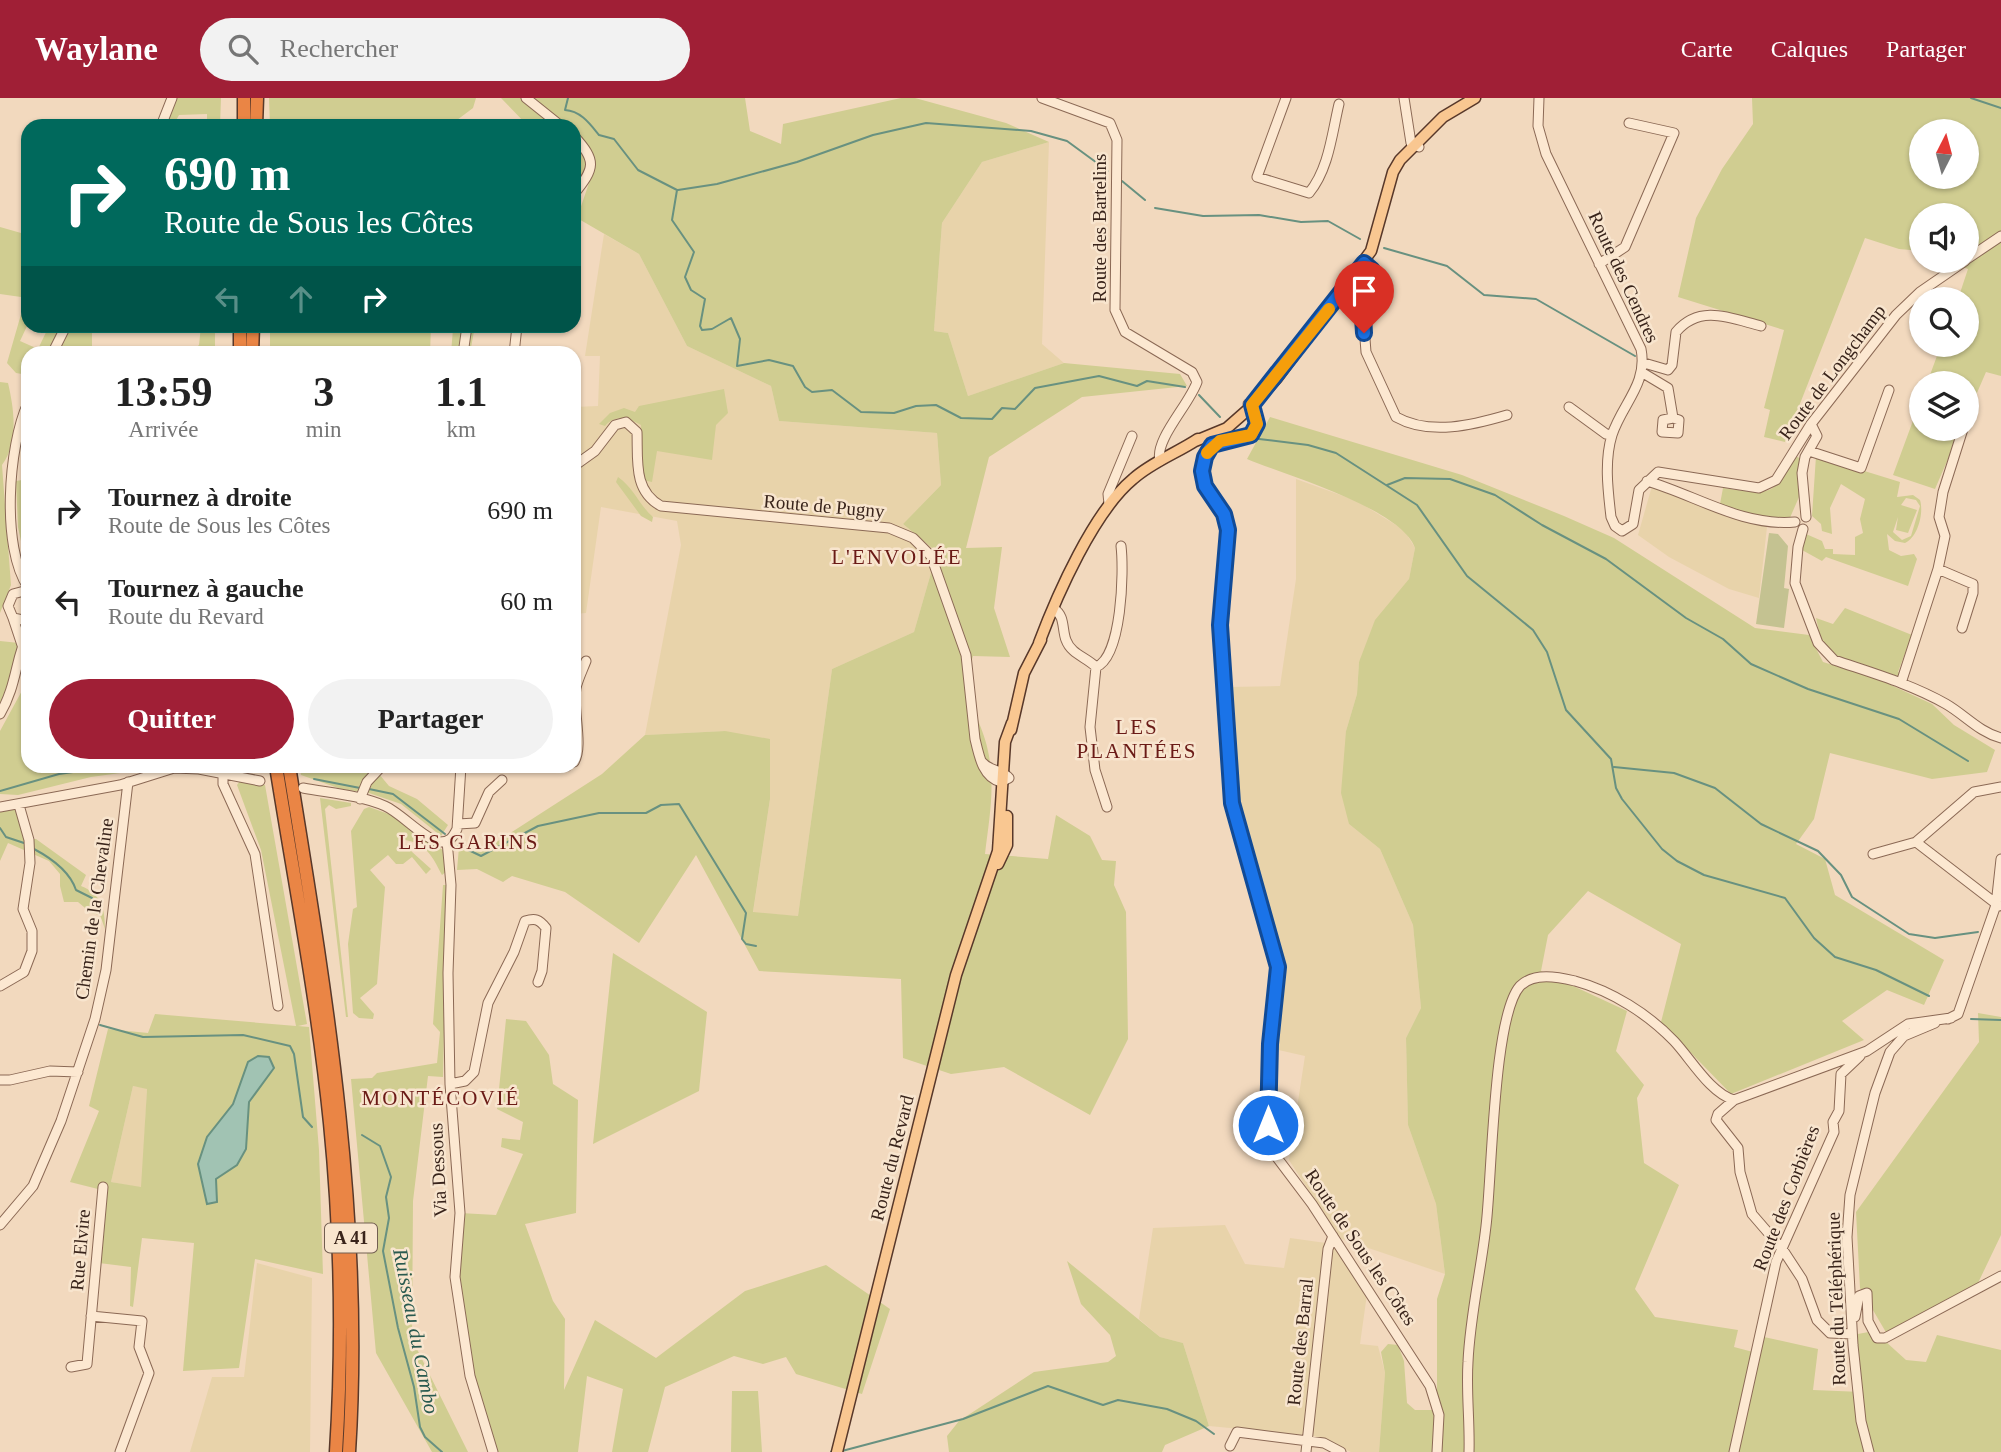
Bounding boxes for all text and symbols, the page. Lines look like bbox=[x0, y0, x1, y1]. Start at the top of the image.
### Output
search box bbox=[200, 18, 690, 81]
icon: search bbox=[224, 30, 262, 68]
text: Waylane bbox=[35, 31, 158, 67]
text: Rechercher bbox=[280, 34, 398, 63]
text: Carte bbox=[1681, 36, 1733, 62]
text: Calques bbox=[1771, 36, 1848, 62]
text: Partager bbox=[1886, 36, 1966, 62]
north arrow bbox=[1909, 119, 1979, 189]
map controls bbox=[1909, 119, 1979, 441]
text: 690 m bbox=[164, 146, 291, 201]
icon: right bbox=[49, 147, 140, 238]
street label: Route des Bartelins bbox=[1089, 154, 1110, 302]
button: sound bbox=[1909, 203, 1979, 273]
text: Route de Sous les Côtes bbox=[164, 204, 473, 240]
street label: Route des Cendres bbox=[1584, 208, 1664, 346]
pin bbox=[1334, 261, 1394, 333]
icon: arrive bbox=[1345, 272, 1383, 310]
icon: left bbox=[209, 280, 247, 318]
icon: ahead bbox=[282, 280, 320, 318]
icon: right bbox=[355, 280, 393, 318]
button: search bbox=[1909, 287, 1979, 357]
street label: Route de Longchamp bbox=[1774, 300, 1890, 444]
text: 13:59 bbox=[114, 369, 212, 415]
text: 3 bbox=[313, 369, 334, 415]
text: 1.1 bbox=[435, 369, 488, 415]
button: layers bbox=[1909, 371, 1979, 441]
text: Arrivée bbox=[128, 417, 199, 442]
text: min bbox=[306, 417, 342, 442]
text: km bbox=[447, 417, 476, 442]
text: Tournez à droite bbox=[108, 483, 291, 512]
street label: Route de Pugny bbox=[763, 490, 886, 522]
icon: right bbox=[49, 492, 87, 530]
text: 690 m bbox=[487, 496, 553, 525]
text: Route de Sous les Côtes bbox=[108, 513, 330, 538]
district label: L'ENVOLÉE bbox=[831, 545, 963, 569]
text: Tournez à gauche bbox=[108, 574, 304, 603]
icon: left bbox=[49, 583, 87, 621]
text: 60 m bbox=[500, 587, 553, 616]
text: Route du Revard bbox=[108, 604, 264, 629]
button: Quitter bbox=[49, 679, 294, 759]
button: Partager bbox=[308, 679, 553, 759]
district label: LES PLANTÉES bbox=[1077, 715, 1198, 763]
street label: Chemin de la Chevaline bbox=[71, 817, 117, 1001]
district label: LES GARINS bbox=[399, 830, 539, 854]
district label: MONTÉCOVIÉ bbox=[362, 1086, 520, 1110]
position arrow bbox=[1231, 1088, 1305, 1162]
street label: Route du Revard bbox=[866, 1093, 918, 1223]
street label: Via Dessous bbox=[425, 1122, 451, 1218]
street label: Route des Corbières bbox=[1749, 1122, 1823, 1274]
street label: Route de Sous les Côtes bbox=[1301, 1165, 1421, 1329]
street label: Rue Elvire bbox=[66, 1208, 94, 1292]
street label: Route du Téléphérique bbox=[1822, 1212, 1850, 1386]
road number: A 41 bbox=[325, 1224, 377, 1252]
water label: Ruisseau du Cambo bbox=[388, 1245, 444, 1416]
street label: Route des Barral bbox=[1283, 1277, 1317, 1407]

